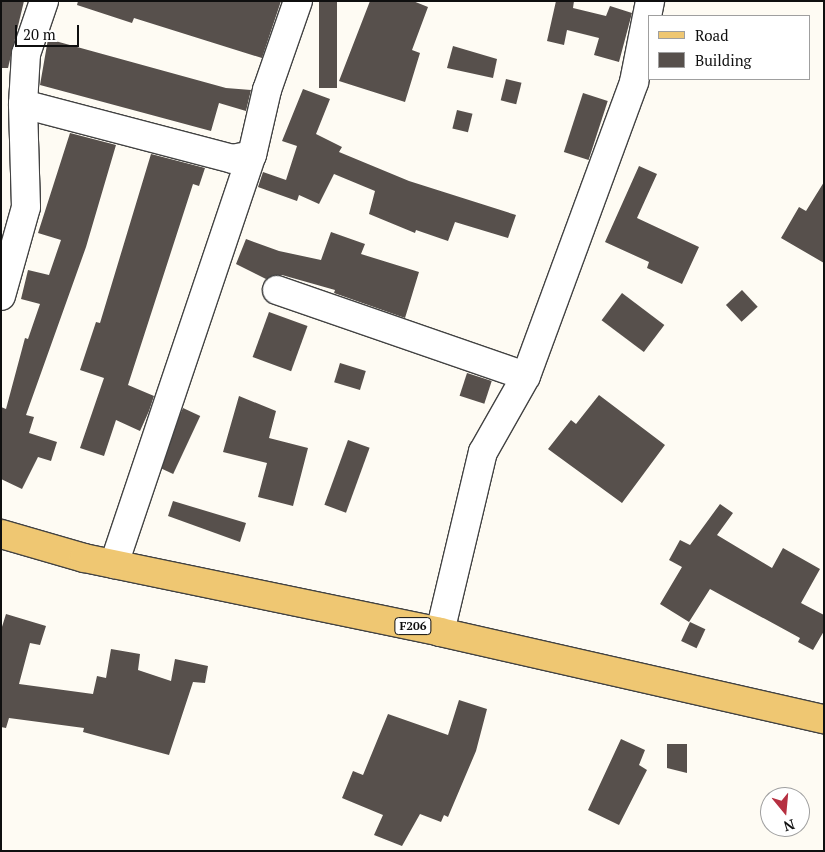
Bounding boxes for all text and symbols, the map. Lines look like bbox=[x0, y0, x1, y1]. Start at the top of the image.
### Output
scale bar bbox=[18, 15, 81, 47]
legend bbox=[648, 15, 810, 80]
text: 20 m bbox=[23, 24, 56, 44]
text: Road bbox=[695, 25, 728, 45]
text: Building bbox=[695, 50, 752, 70]
road number: F206 bbox=[394, 616, 432, 636]
north arrow bbox=[760, 787, 810, 837]
text: N bbox=[781, 815, 797, 837]

